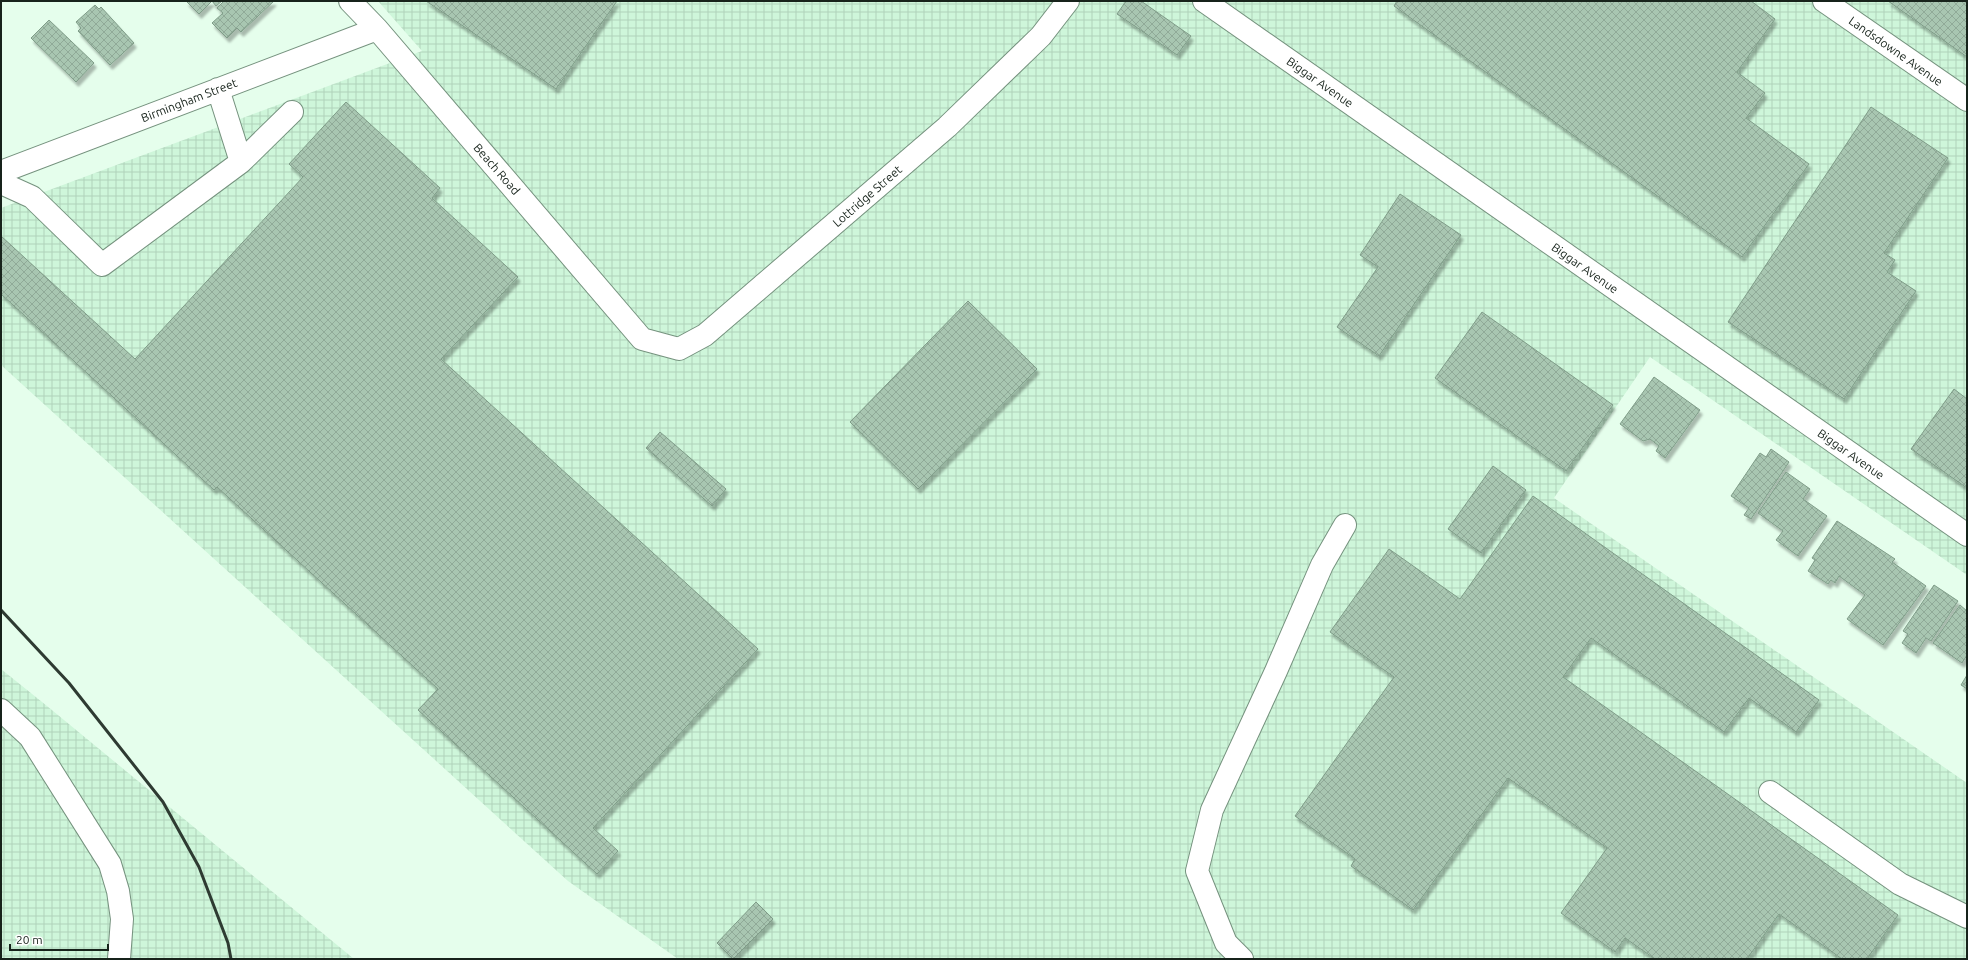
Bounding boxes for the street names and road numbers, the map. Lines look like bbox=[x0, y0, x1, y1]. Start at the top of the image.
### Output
street label: Landsdowne Avenue bbox=[1847, 14, 1945, 88]
street label: Biggar Avenue bbox=[1284, 54, 1356, 110]
street label: Birmingham Street bbox=[139, 76, 239, 124]
street label: Beach Road bbox=[471, 141, 523, 197]
street label: Lottridge Street bbox=[830, 162, 904, 229]
street label: Biggar Avenue bbox=[1549, 240, 1621, 296]
street label: Biggar Avenue bbox=[1815, 426, 1887, 482]

